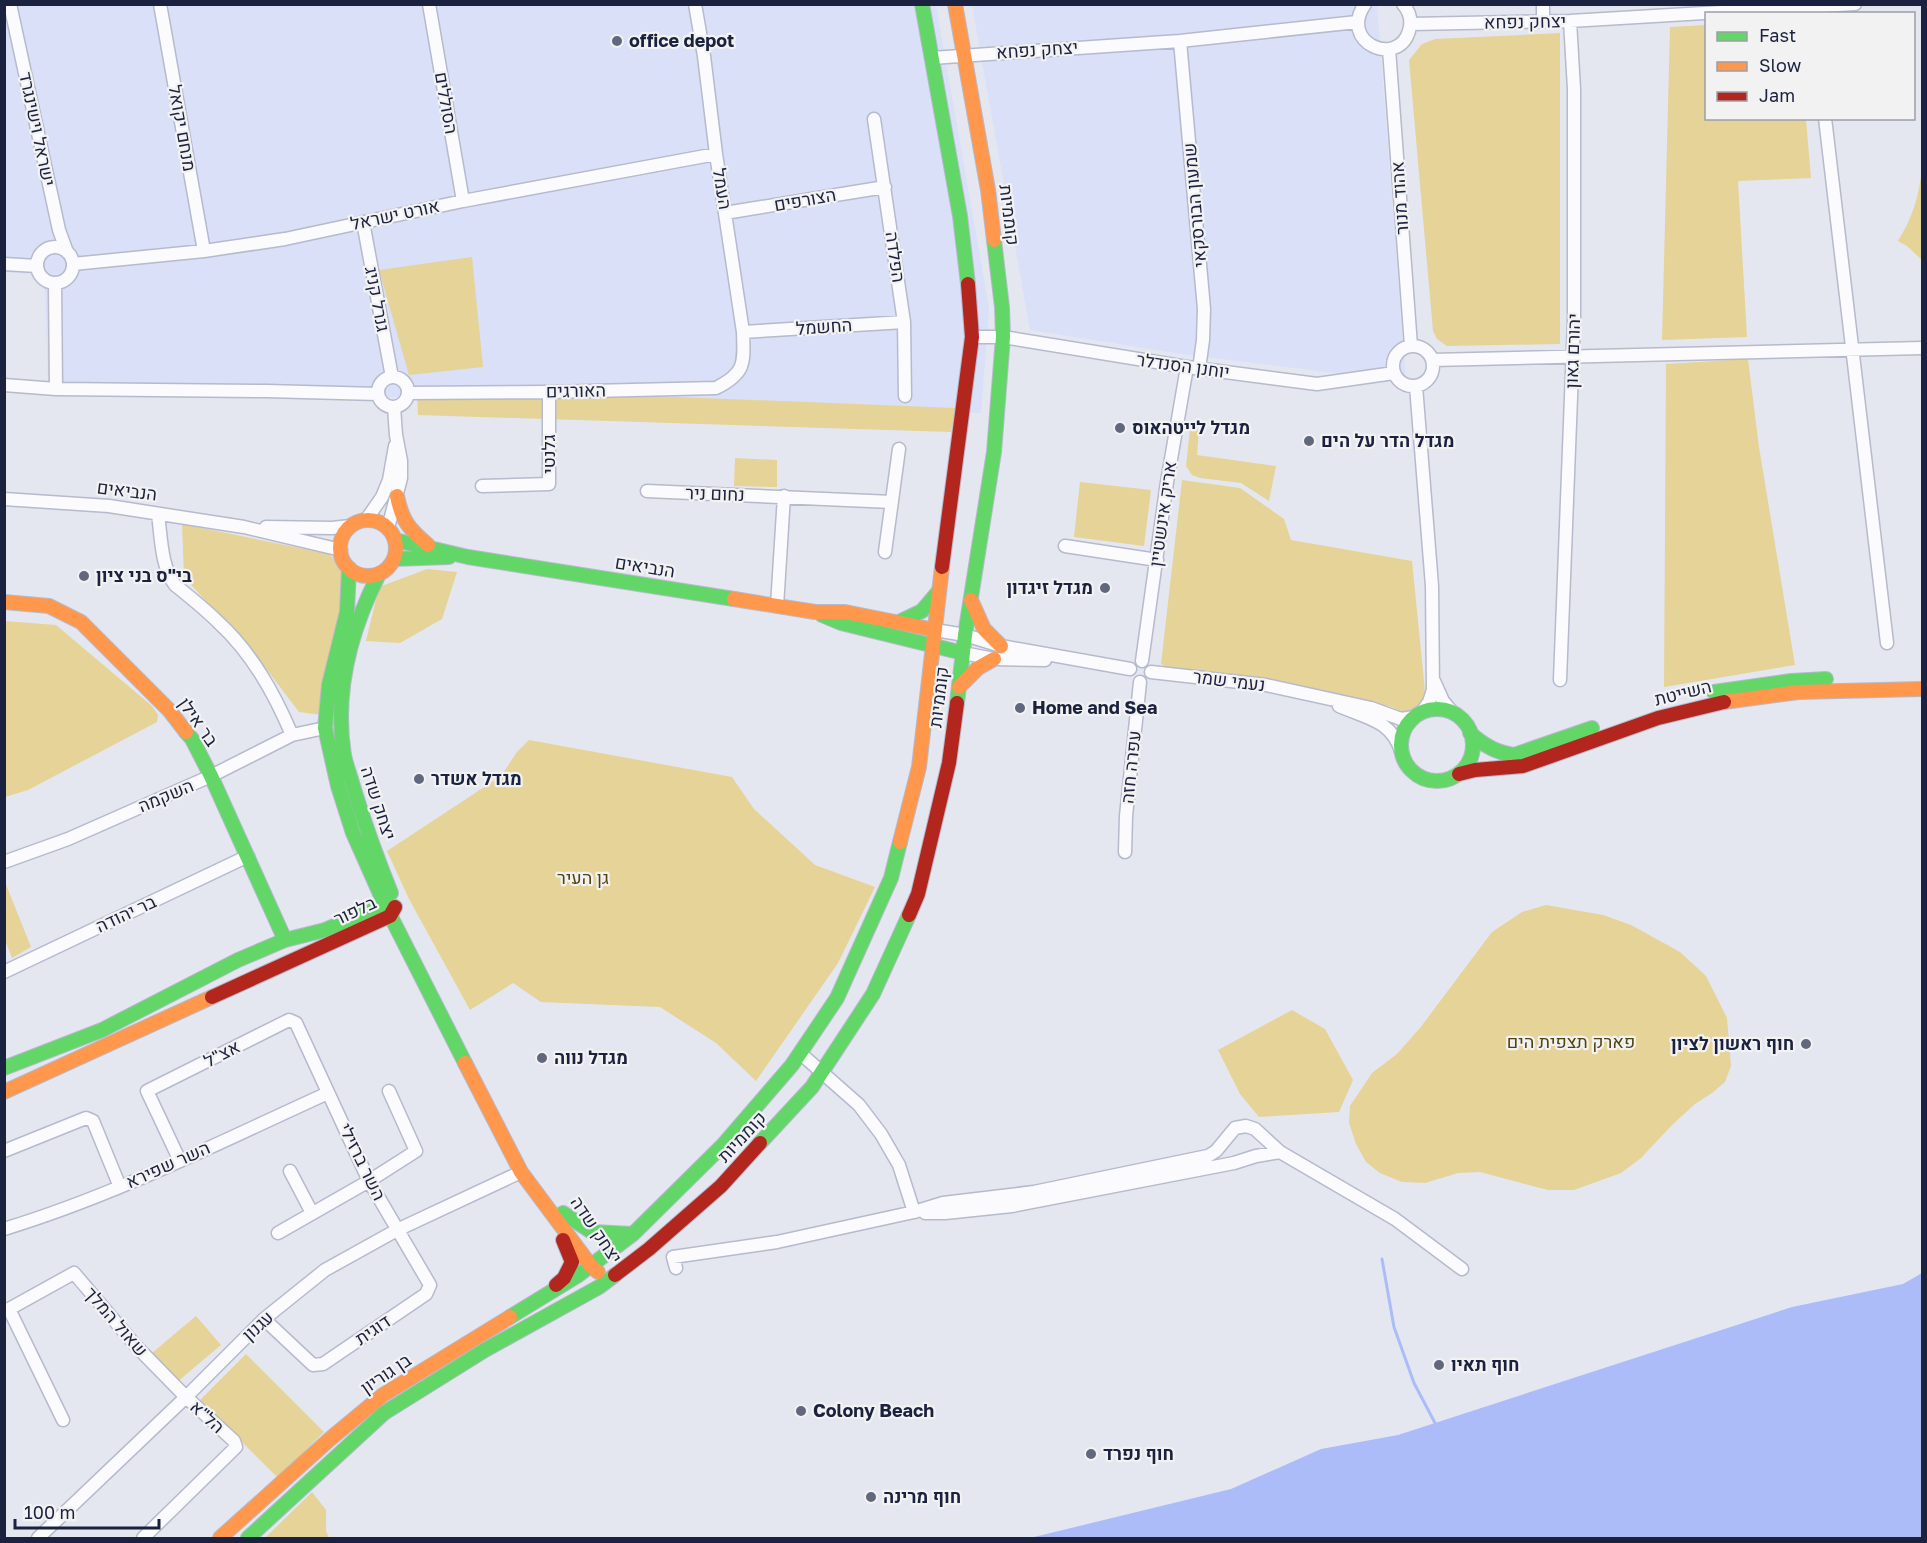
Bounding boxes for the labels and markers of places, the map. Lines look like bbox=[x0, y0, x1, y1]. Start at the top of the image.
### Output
place label: office depot bbox=[629, 29, 734, 51]
marker: office depot bbox=[610, 34, 624, 48]
place label: מגדל לייטהאוס bbox=[1132, 416, 1250, 438]
marker: מגדל לייטהאוס bbox=[1113, 421, 1127, 435]
place label: מגדל הדר על הים bbox=[1321, 429, 1454, 451]
marker: מגדל הדר על הים bbox=[1302, 434, 1316, 448]
place label: בי"ס בני ציון bbox=[96, 564, 192, 586]
marker: בי"ס בני ציון bbox=[77, 569, 91, 583]
place label: מגדל זיגדון bbox=[1006, 576, 1093, 598]
marker: מגדל זיגדון bbox=[1098, 581, 1112, 595]
place label: Home and Sea bbox=[1032, 696, 1157, 718]
marker: Home and Sea bbox=[1013, 701, 1027, 715]
place label: מגדל אשדר bbox=[431, 767, 522, 789]
marker: מגדל אשדר bbox=[412, 772, 426, 786]
place label: חוף ראשון לציון bbox=[1671, 1032, 1794, 1054]
marker: חוף ראשון לציון bbox=[1799, 1037, 1813, 1051]
place label: מגדל נווה bbox=[554, 1046, 628, 1068]
marker: מגדל נווה bbox=[535, 1051, 549, 1065]
place label: חוף תאיו bbox=[1451, 1353, 1519, 1375]
marker: חוף תאיו bbox=[1432, 1358, 1446, 1372]
place label: Colony Beach bbox=[813, 1399, 934, 1421]
marker: Colony Beach bbox=[794, 1404, 808, 1418]
place label: חוף נפרד bbox=[1103, 1442, 1174, 1464]
marker: חוף נפרד bbox=[1084, 1447, 1098, 1461]
place label: חוף מרינה bbox=[883, 1485, 961, 1507]
marker: חוף מרינה bbox=[864, 1490, 878, 1504]

